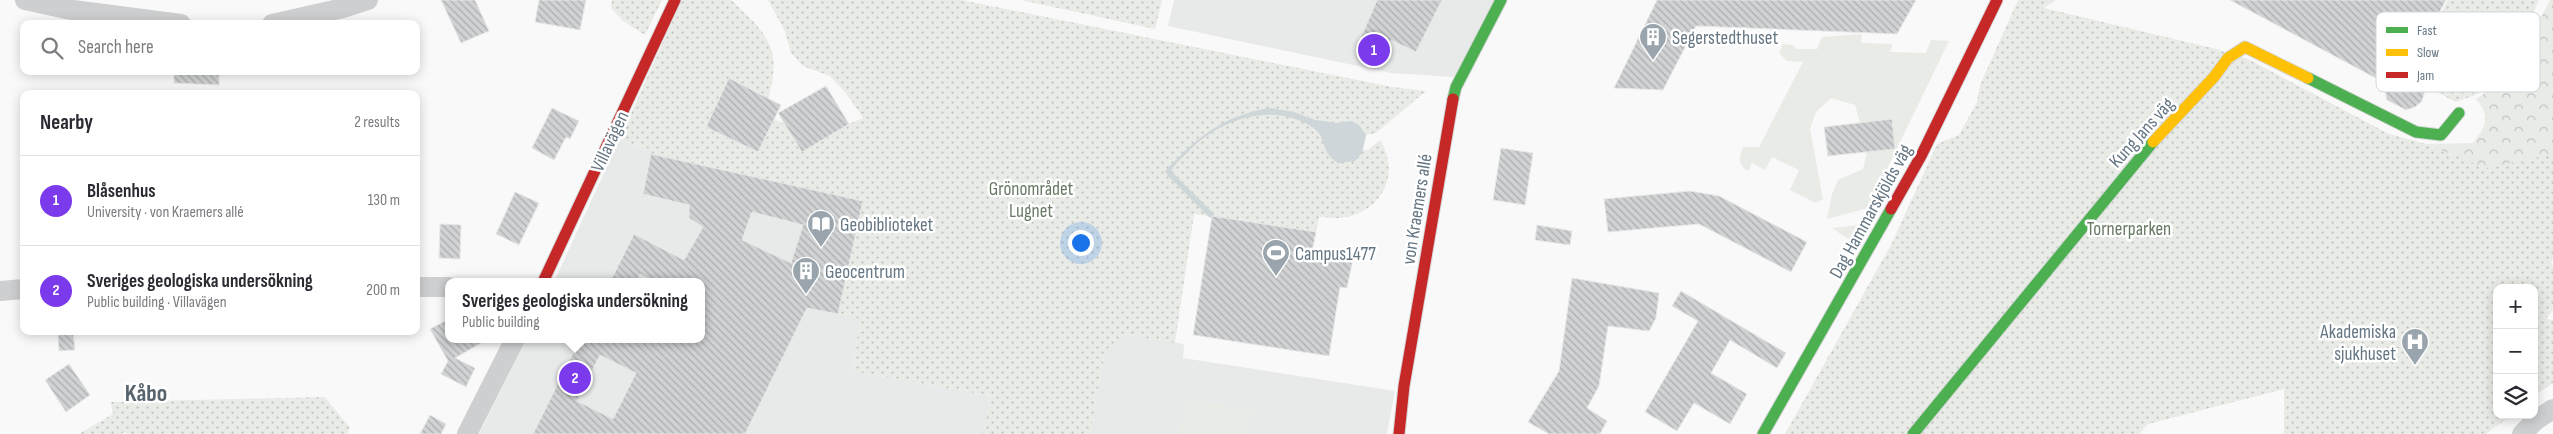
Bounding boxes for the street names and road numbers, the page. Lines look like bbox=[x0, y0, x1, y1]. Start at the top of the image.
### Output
street label: Kung Jans väg bbox=[2105, 93, 2180, 173]
street label: Villavägen bbox=[586, 108, 634, 175]
street label: Dag Hammarskjölds väg bbox=[1825, 140, 1918, 283]
street label: von Kraemers allé bbox=[1397, 152, 1438, 266]

